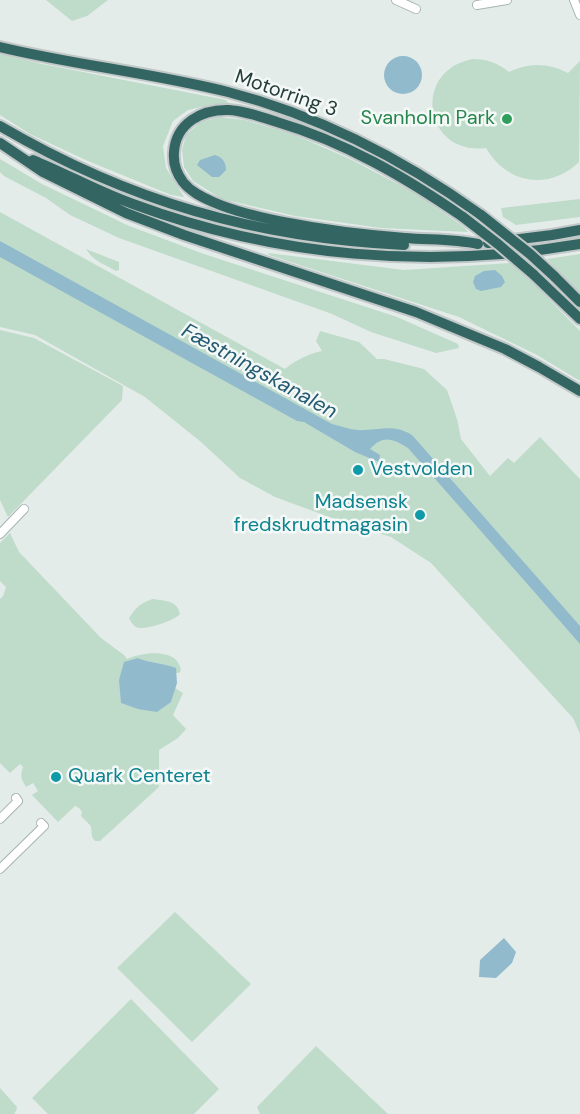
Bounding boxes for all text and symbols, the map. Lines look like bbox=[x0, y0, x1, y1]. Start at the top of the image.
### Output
street label: Motorring 3 bbox=[231, 65, 341, 123]
place label: Svanholm Park bbox=[361, 107, 495, 131]
marker: Svanholm Park bbox=[500, 112, 514, 126]
water label: Fæstningskanalen bbox=[177, 319, 341, 425]
place label: Vestvolden bbox=[370, 458, 473, 482]
marker: Vestvolden bbox=[351, 463, 365, 477]
place label: Madsensk fredskrudtmagasin bbox=[234, 491, 408, 538]
marker: Madsensk fredskrudtmagasin bbox=[413, 508, 427, 522]
place label: Quark Centeret bbox=[68, 765, 211, 789]
marker: Quark Centeret bbox=[49, 770, 63, 784]

